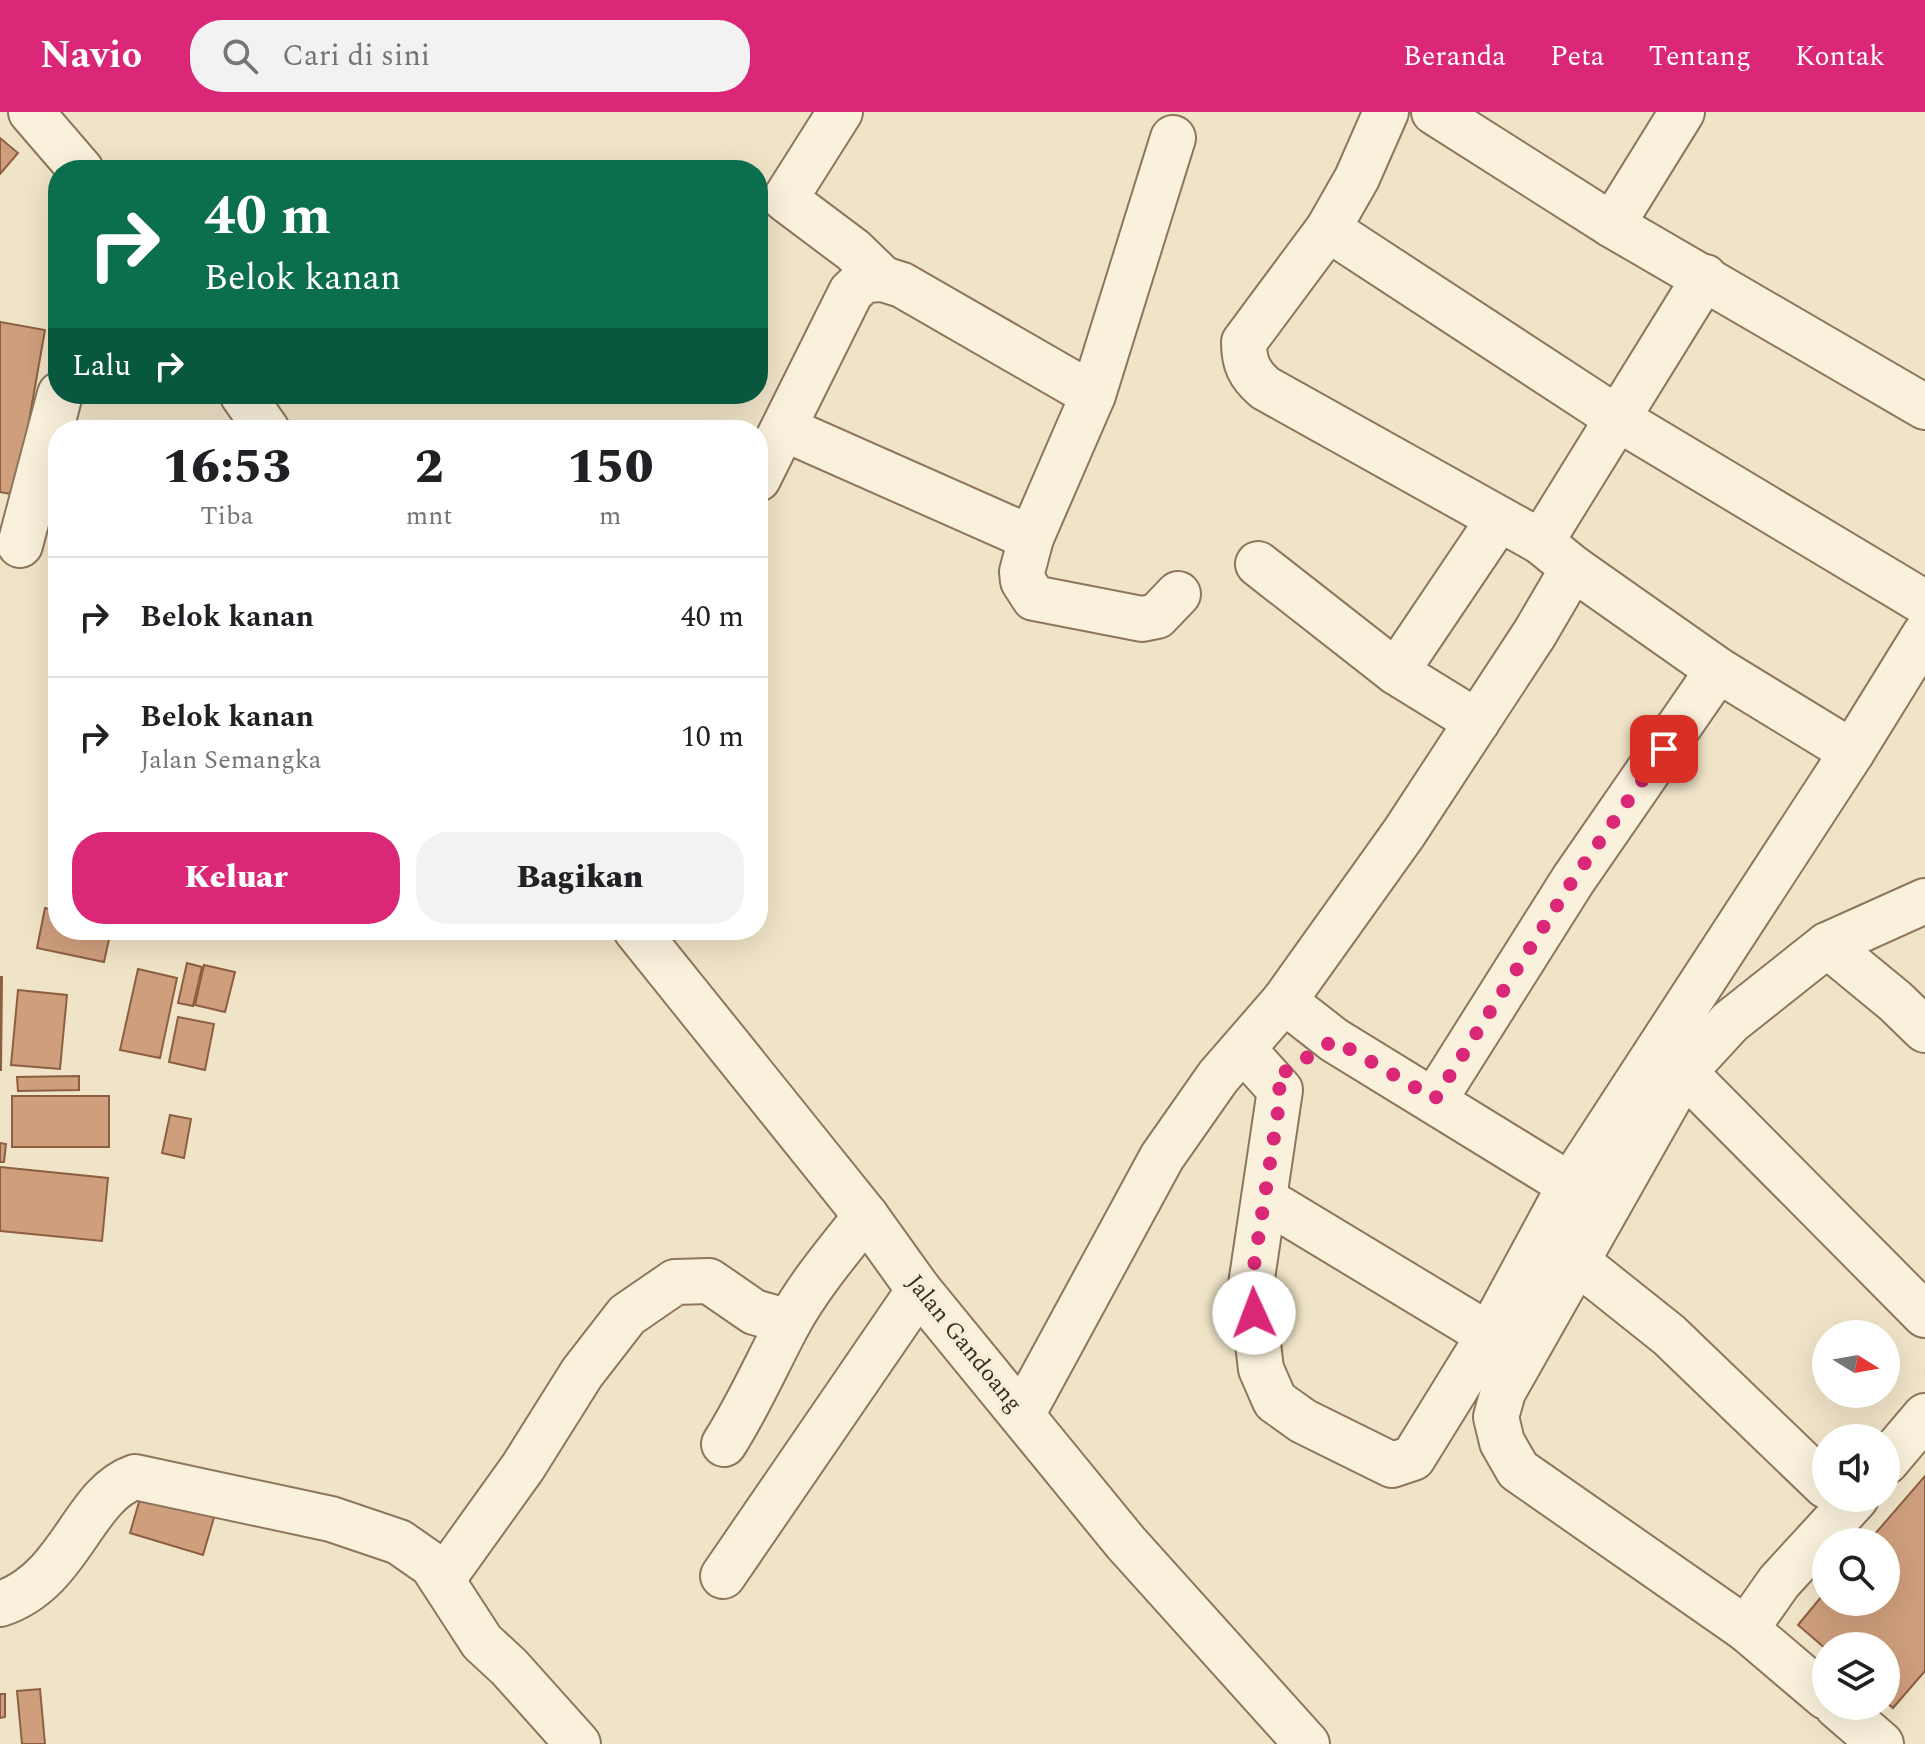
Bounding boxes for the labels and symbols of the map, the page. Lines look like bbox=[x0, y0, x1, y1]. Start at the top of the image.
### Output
pin bbox=[1630, 715, 1698, 783]
street label: Jalan Gandoang bbox=[897, 1267, 1031, 1420]
position arrow bbox=[1212, 1271, 1296, 1355]
north arrow bbox=[1812, 1320, 1900, 1408]

